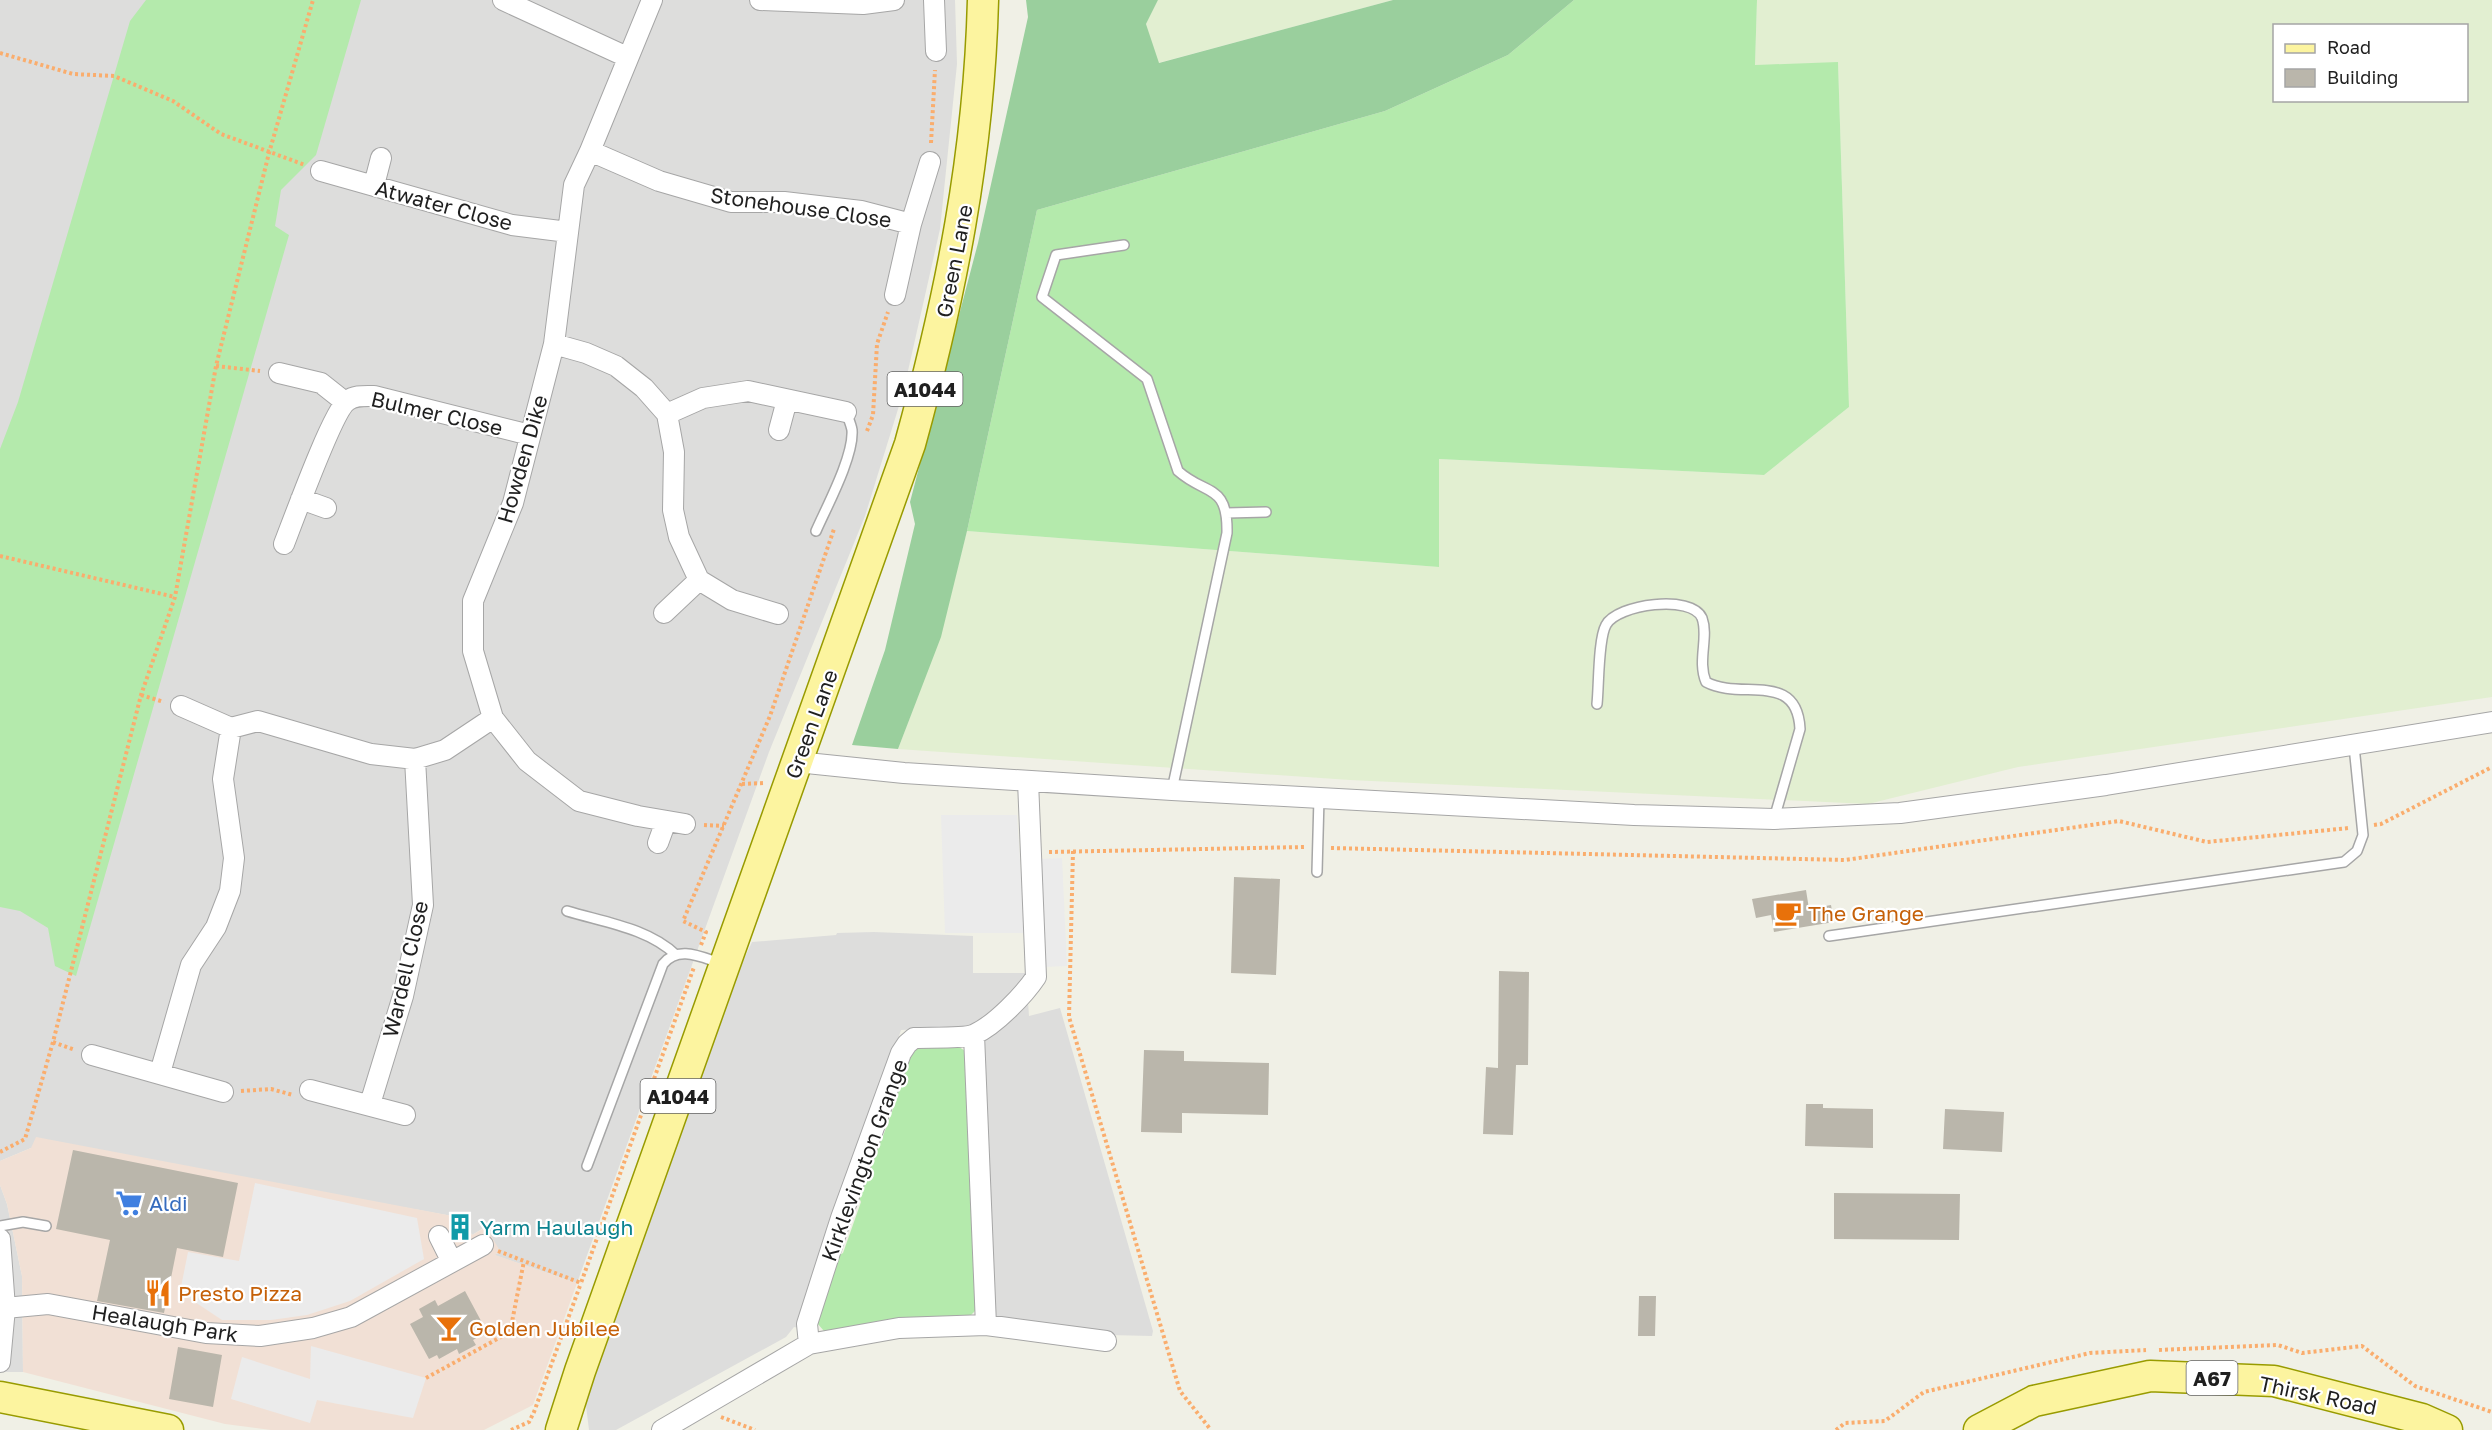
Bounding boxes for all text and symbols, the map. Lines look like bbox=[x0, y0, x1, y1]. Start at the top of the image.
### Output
legend bbox=[2273, 24, 2468, 102]
text: Road bbox=[2327, 36, 2371, 58]
text: Building bbox=[2327, 66, 2398, 88]
street label: Atwater Close bbox=[373, 174, 515, 236]
street label: Stonehouse Close bbox=[709, 181, 893, 233]
street label: Green Lane bbox=[930, 202, 978, 320]
road number: A1044 bbox=[888, 372, 962, 406]
street label: Bulmer Close bbox=[369, 385, 505, 441]
street label: Howden Dike bbox=[491, 392, 553, 526]
street label: Green Lane bbox=[779, 666, 843, 782]
street label: Wardell Close bbox=[377, 898, 433, 1040]
cafe icon: The Grange bbox=[1773, 898, 1803, 928]
place label: The Grange bbox=[1808, 900, 1924, 926]
street label: Kirklevington Grange bbox=[815, 1055, 913, 1265]
road number: A1044 bbox=[640, 1079, 716, 1113]
supermarket icon: Aldi bbox=[114, 1188, 144, 1218]
place label: Aldi bbox=[149, 1190, 188, 1216]
building icon: Yarm Haulaugh bbox=[445, 1212, 475, 1242]
place label: Yarm Haulaugh bbox=[480, 1214, 633, 1240]
restaurant icon: Presto Pizza bbox=[143, 1278, 173, 1308]
place label: Presto Pizza bbox=[178, 1280, 302, 1306]
street label: Healaugh Park bbox=[90, 1299, 240, 1347]
bar icon: Golden Jubilee bbox=[434, 1313, 464, 1343]
place label: Golden Jubilee bbox=[469, 1315, 620, 1341]
road number: A67 bbox=[2186, 1361, 2238, 1395]
street label: Thirsk Road bbox=[2257, 1370, 2379, 1420]

